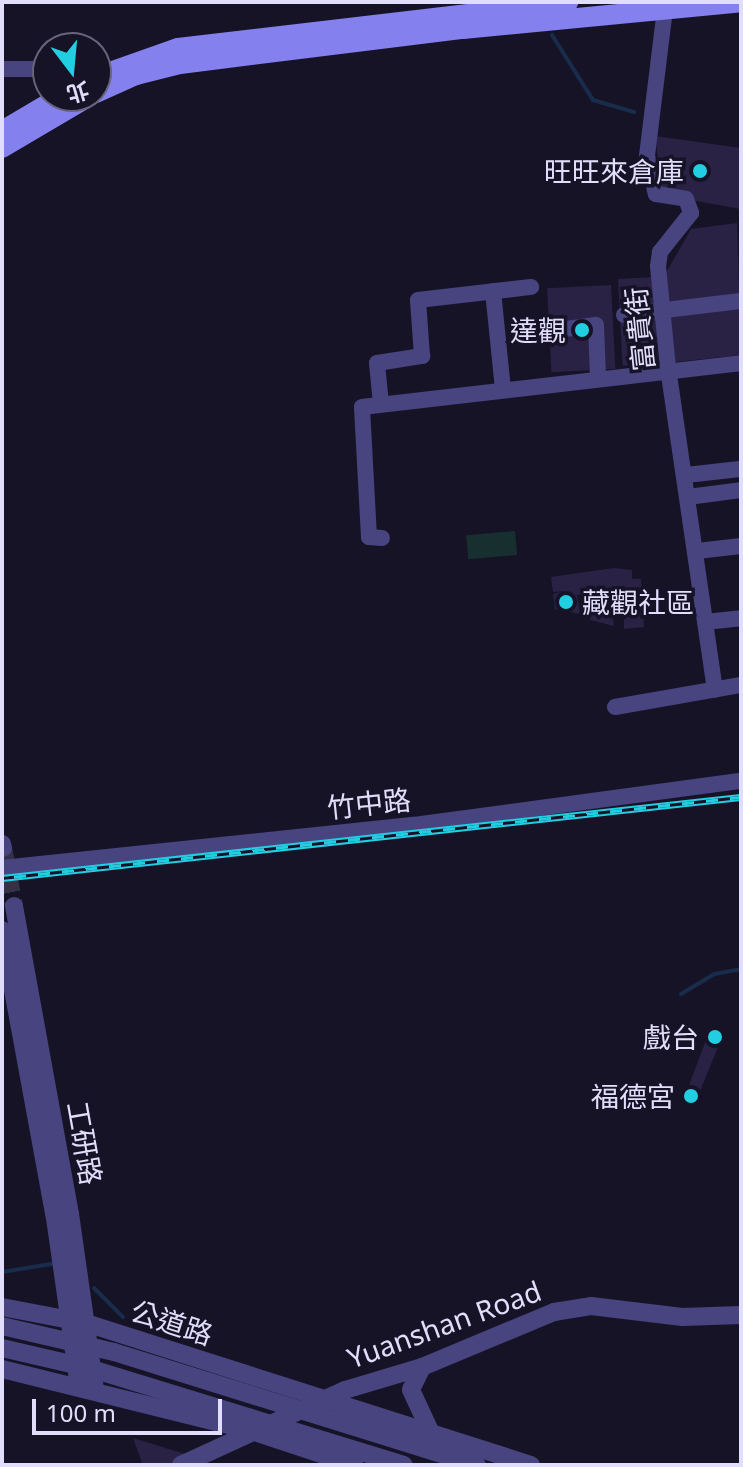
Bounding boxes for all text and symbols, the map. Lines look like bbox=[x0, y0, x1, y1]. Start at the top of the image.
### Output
north arrow bbox=[32, 32, 112, 112]
text: 北 bbox=[63, 76, 93, 111]
place label: 旺旺來倉庫 bbox=[544, 154, 684, 188]
marker: 旺旺來倉庫 bbox=[691, 162, 709, 180]
street label: 富貴街 bbox=[618, 285, 660, 373]
place label: 達觀 bbox=[510, 313, 566, 347]
marker: 達觀 bbox=[573, 321, 591, 339]
place label: 藏觀社區 bbox=[582, 585, 694, 619]
marker: 藏觀社區 bbox=[557, 593, 575, 611]
street label: 竹中路 bbox=[325, 782, 413, 824]
place label: 戲台 bbox=[643, 1020, 699, 1054]
marker: 戲台 bbox=[706, 1028, 724, 1046]
place label: 福德宮 bbox=[591, 1079, 675, 1113]
marker: 福德宮 bbox=[682, 1087, 700, 1105]
street label: 工研路 bbox=[61, 1099, 109, 1187]
street label: Yuanshan Road bbox=[343, 1273, 545, 1375]
street label: 公道路 bbox=[127, 1293, 217, 1351]
scale bar bbox=[36, 1383, 226, 1433]
text: 100 m bbox=[46, 1396, 116, 1429]

